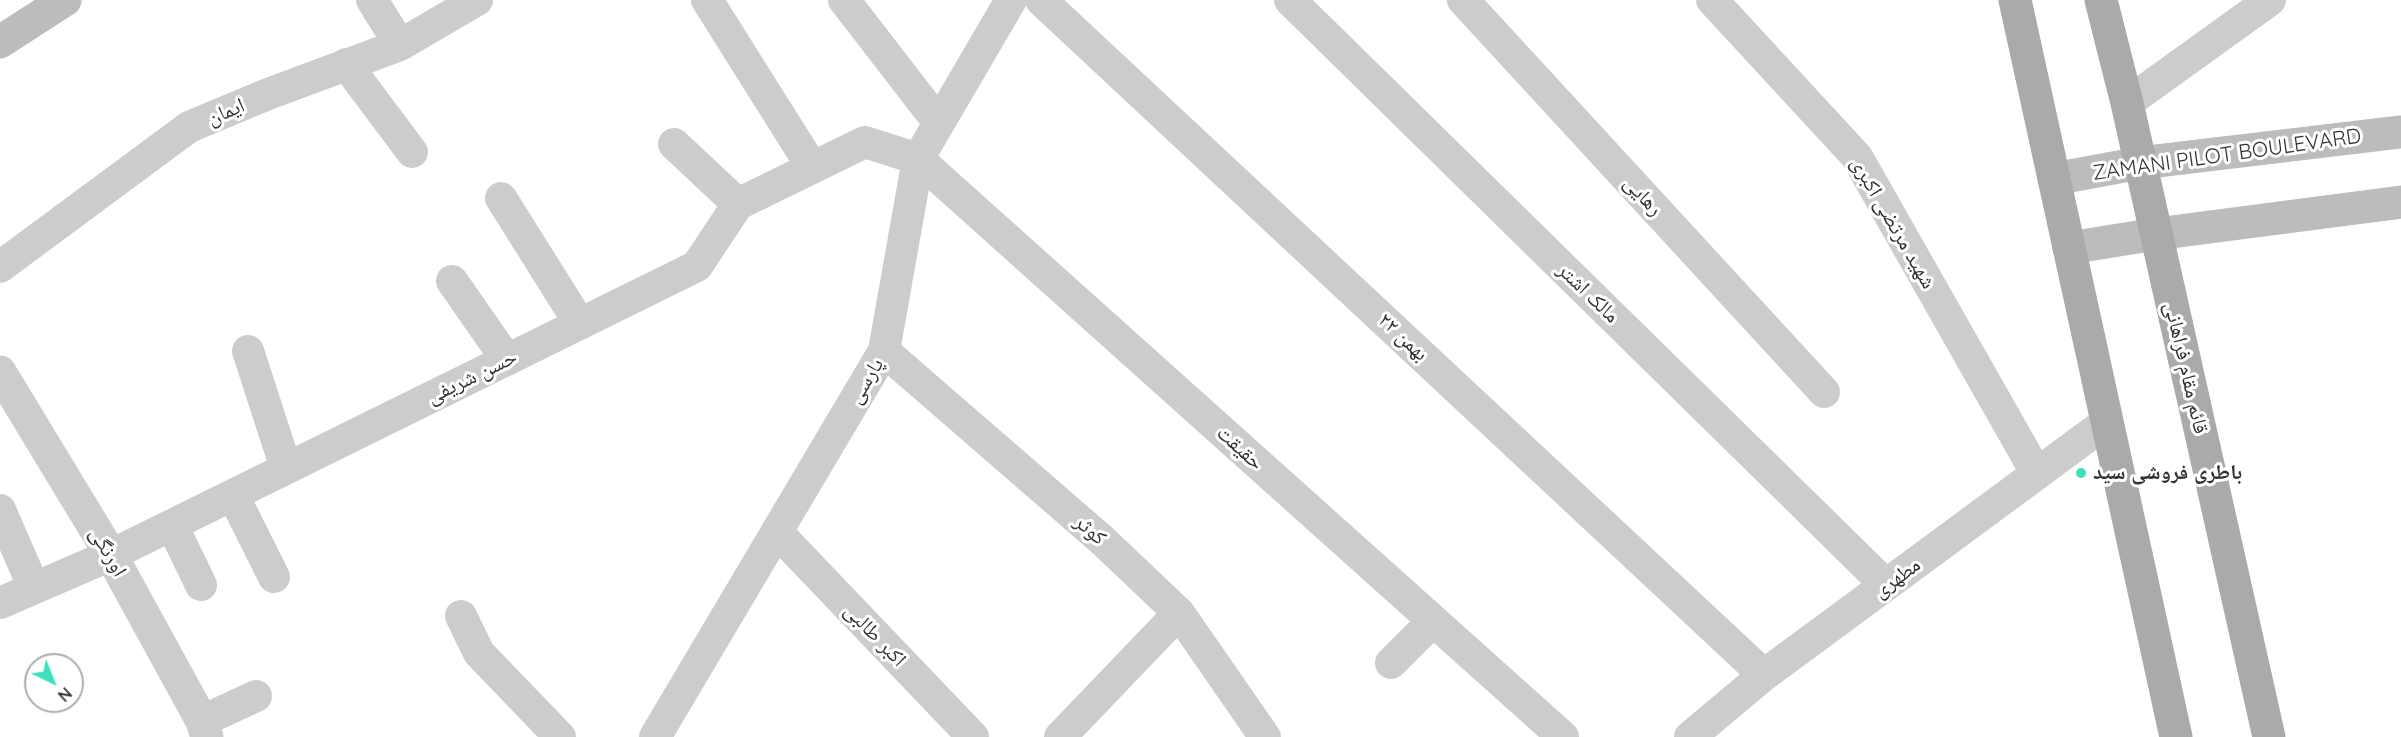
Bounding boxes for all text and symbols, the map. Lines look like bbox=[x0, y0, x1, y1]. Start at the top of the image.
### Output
street label: ایمان bbox=[203, 93, 249, 131]
street label: ZAMANI PILOT BOULEVARD bbox=[2091, 124, 2363, 186]
street label: شهید مرتضی اکبری bbox=[1845, 153, 1941, 293]
street label: رهایی bbox=[1618, 171, 1668, 221]
street label: مالک اشتر bbox=[1552, 257, 1624, 329]
street label: قائم مقام فراهانی bbox=[2159, 300, 2213, 436]
street label: ۲۲ بهمن bbox=[1373, 308, 1433, 366]
street label: حسن شریفی bbox=[423, 344, 521, 410]
street label: پارسی bbox=[843, 354, 889, 408]
street label: حقیقت bbox=[1211, 420, 1269, 476]
place label: باطری فروشی سید bbox=[2093, 460, 2242, 486]
marker: باطری فروشی سید bbox=[2074, 466, 2088, 480]
street label: کوثر bbox=[1069, 509, 1111, 551]
street label: اورنگی bbox=[84, 523, 132, 581]
street label: مطهری bbox=[1868, 552, 1926, 604]
street label: اکبر طالبی bbox=[839, 598, 911, 672]
north arrow bbox=[24, 653, 84, 713]
text: N bbox=[54, 683, 76, 706]

